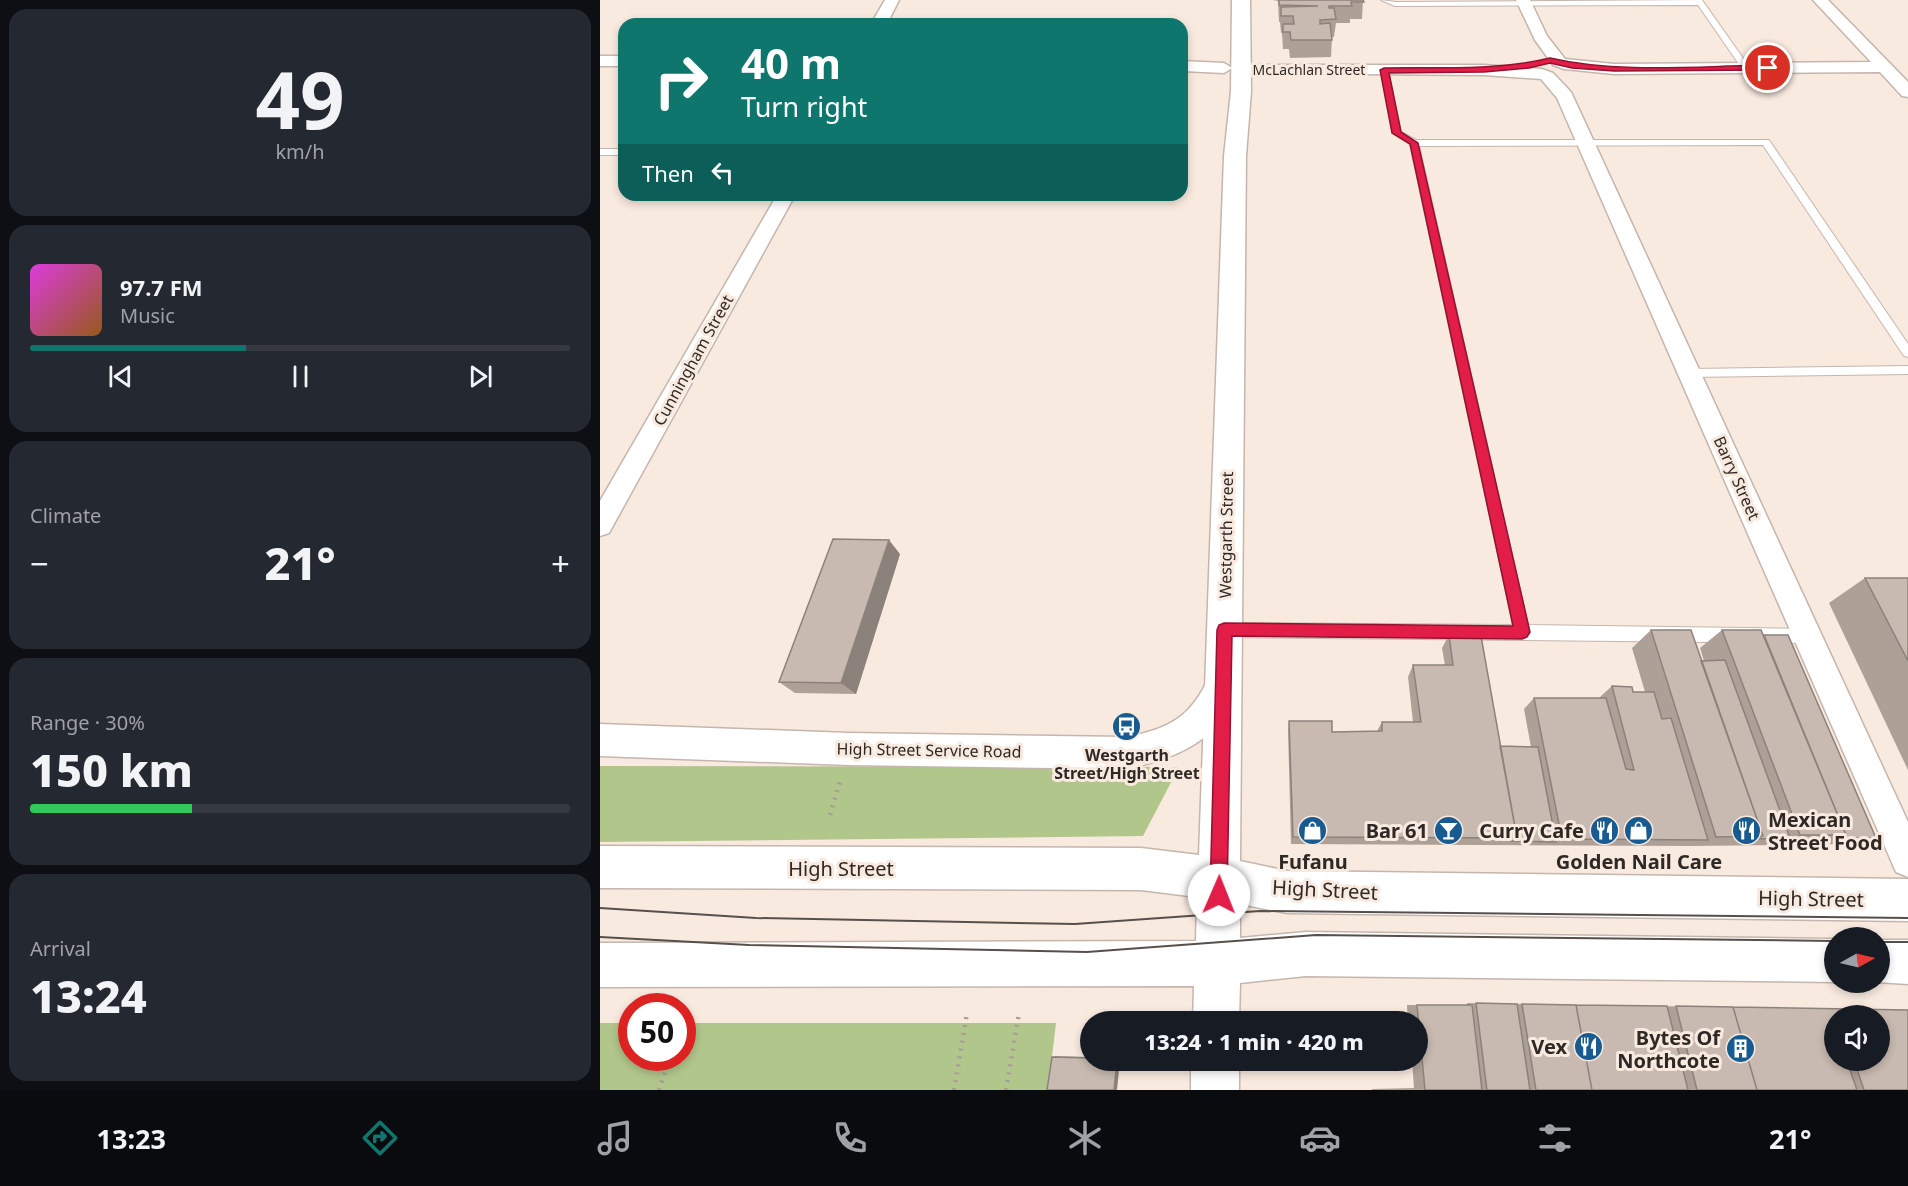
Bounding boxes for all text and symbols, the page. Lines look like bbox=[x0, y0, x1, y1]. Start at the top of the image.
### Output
text: 40 m bbox=[741, 34, 841, 91]
icon: right bbox=[642, 42, 720, 120]
pin bbox=[1742, 42, 1793, 93]
text: 49 bbox=[255, 46, 345, 152]
icon: arrive bbox=[1751, 51, 1784, 84]
street label: McLachlan Street bbox=[1253, 60, 1365, 79]
text: Turn right bbox=[741, 88, 867, 125]
text: km/h bbox=[275, 138, 325, 165]
icon: left bbox=[706, 156, 739, 189]
text: Then bbox=[642, 158, 694, 188]
text: 97.7 FM bbox=[120, 272, 202, 302]
street label: Cunningham Street bbox=[648, 291, 738, 429]
text: Music bbox=[120, 302, 175, 329]
icon: previous bbox=[104, 360, 137, 393]
icon: pause bbox=[284, 360, 317, 393]
icon: next bbox=[464, 360, 497, 393]
street label: Barry Street bbox=[1709, 433, 1765, 524]
street label: Westgarth Street bbox=[1214, 471, 1238, 599]
text: Climate bbox=[30, 502, 101, 529]
text: 21° bbox=[264, 532, 336, 593]
text: − bbox=[30, 541, 49, 586]
text: + bbox=[551, 541, 570, 586]
text: Range · 30% bbox=[30, 709, 145, 736]
bus stop icon: Westgarth Street/High Street bbox=[1111, 711, 1143, 743]
street label: High Street Service Road bbox=[836, 737, 1022, 763]
text: 150 km bbox=[30, 739, 193, 800]
place label: Westgarth Street/High Street bbox=[1054, 744, 1200, 784]
place label: Mexican Street Food bbox=[1768, 806, 1883, 856]
shop icon: Fufanu bbox=[1297, 815, 1329, 847]
bar icon: Bar 61 bbox=[1433, 815, 1465, 847]
restaurant icon: Curry Cafe bbox=[1589, 815, 1621, 847]
shop icon: Golden Nail Care bbox=[1623, 815, 1655, 847]
restaurant icon: Mexican Street Food bbox=[1731, 815, 1763, 847]
place label: Bar 61 bbox=[1366, 817, 1428, 844]
place label: Curry Cafe bbox=[1479, 817, 1584, 844]
place label: Fufanu bbox=[1278, 848, 1348, 875]
place label: Golden Nail Care bbox=[1556, 848, 1722, 875]
street label: High Street bbox=[788, 855, 894, 882]
position arrow bbox=[1187, 863, 1251, 927]
street label: High Street bbox=[1272, 873, 1379, 906]
street label: High Street bbox=[1758, 884, 1864, 913]
north arrow bbox=[1824, 927, 1890, 993]
map controls bbox=[1824, 927, 1890, 1071]
text: Arrival bbox=[30, 935, 91, 962]
text: 13:24 bbox=[30, 965, 147, 1026]
speed limit sign: 50 bbox=[618, 993, 696, 1071]
button: sound bbox=[1824, 1005, 1890, 1071]
place label: Bytes Of Northcote bbox=[1617, 1024, 1721, 1074]
text: 13:24 · 1 min · 420 m bbox=[1144, 1026, 1364, 1056]
restaurant icon: Vex bbox=[1572, 1031, 1604, 1063]
place label: Vex bbox=[1531, 1033, 1567, 1060]
building icon: Bytes Of Northcote bbox=[1725, 1033, 1757, 1065]
icon: directions bbox=[359, 1117, 401, 1159]
icon: music bbox=[594, 1117, 636, 1159]
icon: phone bbox=[829, 1117, 871, 1159]
icon: climate bbox=[1064, 1117, 1106, 1159]
icon: car bbox=[1299, 1117, 1341, 1159]
icon: filters bbox=[1534, 1117, 1576, 1159]
text: 13:23 bbox=[97, 1120, 166, 1157]
text: 21° bbox=[1769, 1120, 1811, 1157]

